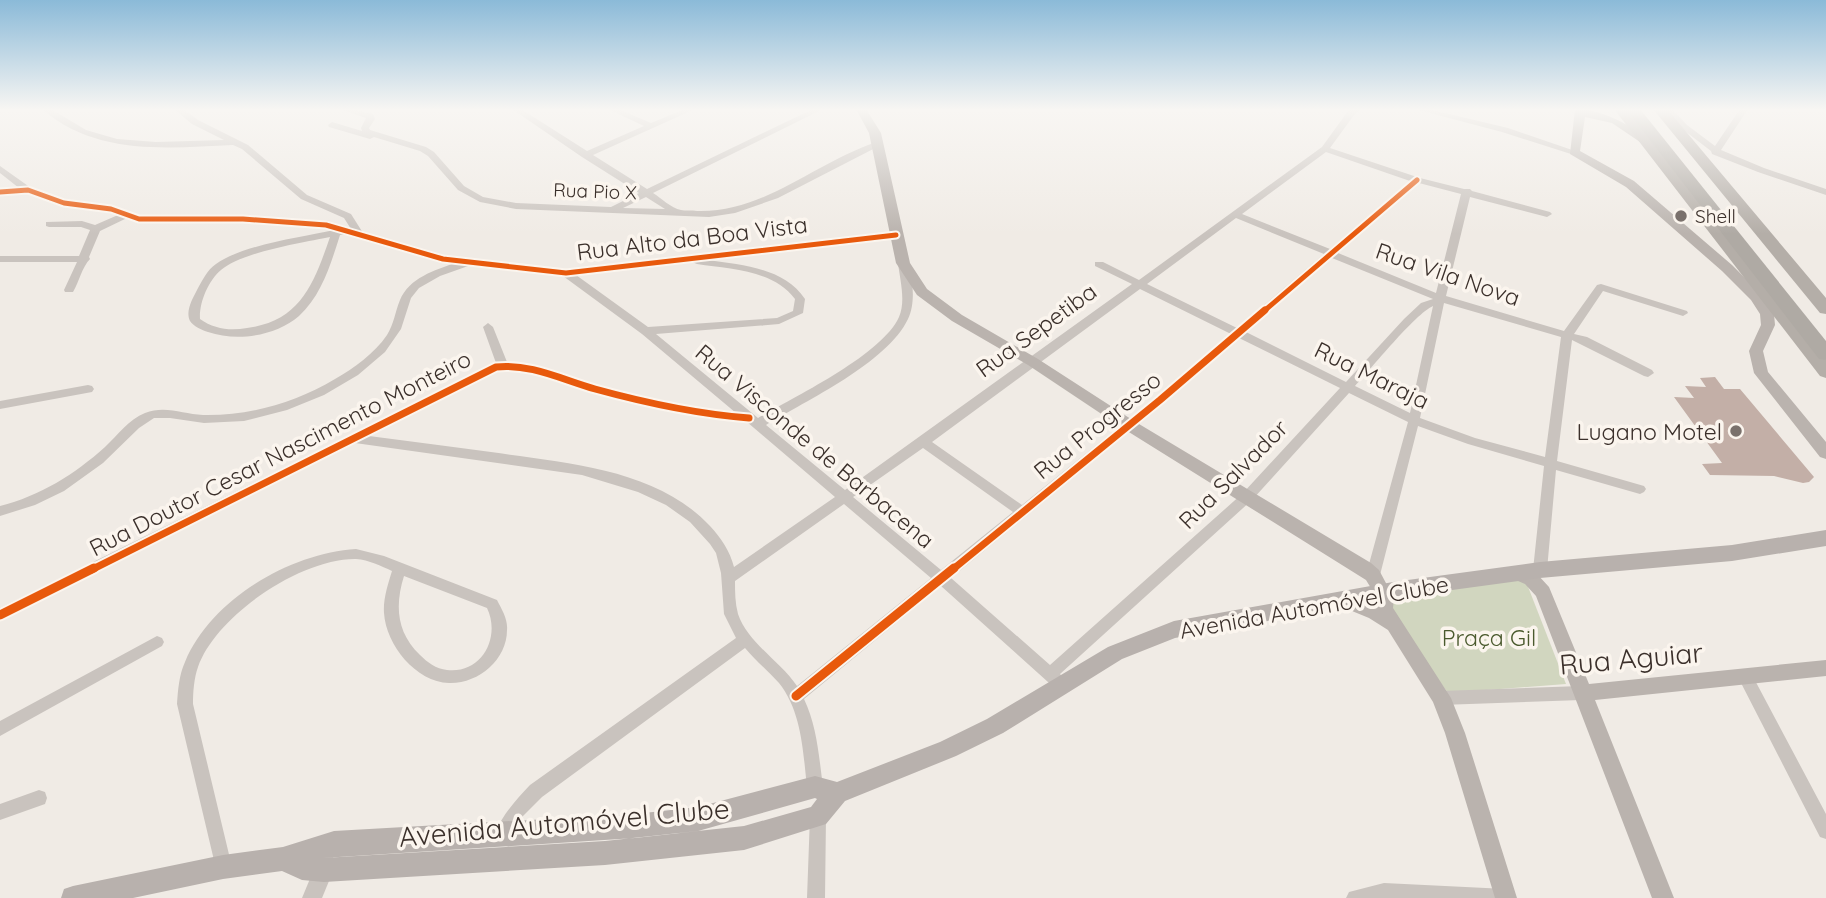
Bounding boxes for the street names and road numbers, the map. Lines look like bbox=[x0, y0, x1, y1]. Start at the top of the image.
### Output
street label: Rua Pio X bbox=[553, 178, 637, 204]
street label: Rua Alto da Boa Vista bbox=[575, 209, 809, 267]
street label: Rua Vila Nova bbox=[1372, 236, 1524, 312]
street label: Rua Sepetiba bbox=[970, 277, 1102, 383]
street label: Rua Maraja bbox=[1310, 335, 1434, 415]
street label: Rua Visconde de Barbacena bbox=[690, 338, 940, 554]
street label: Rua Doutor Cesar Nascimento Monteiro bbox=[84, 344, 476, 562]
street label: Rua Progresso bbox=[1027, 365, 1167, 485]
street label: Rua Salvador bbox=[1172, 413, 1294, 535]
street label: Avenida Automóvel Clube bbox=[1177, 569, 1451, 645]
street label: Rua Aguiar bbox=[1558, 634, 1704, 682]
street label: Avenida Automóvel Clube bbox=[397, 790, 731, 854]

